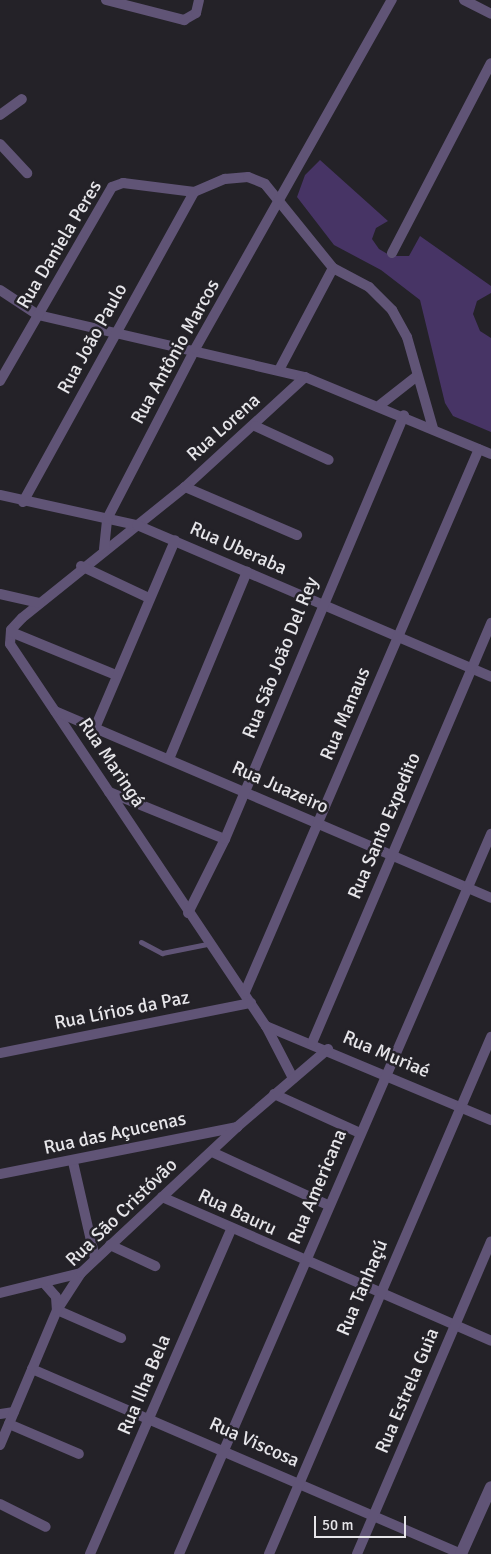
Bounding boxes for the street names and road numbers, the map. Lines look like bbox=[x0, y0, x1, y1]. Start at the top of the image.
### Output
street label: Rua Daniela Peres bbox=[13, 177, 107, 313]
street label: Rua Antônio Marcos bbox=[127, 276, 225, 428]
street label: Rua João Paulo bbox=[53, 280, 133, 398]
street label: Rua Lorena bbox=[183, 389, 265, 467]
street label: Rua Uberaba bbox=[186, 518, 290, 580]
street label: Rua São João Del Rey bbox=[238, 574, 324, 742]
street label: Rua Manaus bbox=[316, 664, 376, 764]
street label: Rua Maringá bbox=[73, 714, 149, 812]
street label: Rua Santo Expedito bbox=[344, 749, 426, 903]
street label: Rua Juazeiro bbox=[228, 757, 332, 819]
street label: Rua Lírios da Paz bbox=[53, 987, 191, 1035]
street label: Rua Muriaé bbox=[339, 1026, 433, 1084]
street label: Rua das Açucenas bbox=[42, 1108, 188, 1160]
street label: Rua Americana bbox=[284, 1126, 352, 1248]
street label: Rua São Cristóvão bbox=[62, 1154, 182, 1272]
street label: Rua Bauru bbox=[194, 1185, 280, 1241]
street label: Rua Tanhaçú bbox=[332, 1236, 394, 1340]
street label: Rua Estrela Guia bbox=[371, 1325, 445, 1457]
street label: Rua Ilha Bela bbox=[114, 1331, 176, 1439]
street label: Rua Viscosa bbox=[205, 1413, 303, 1473]

